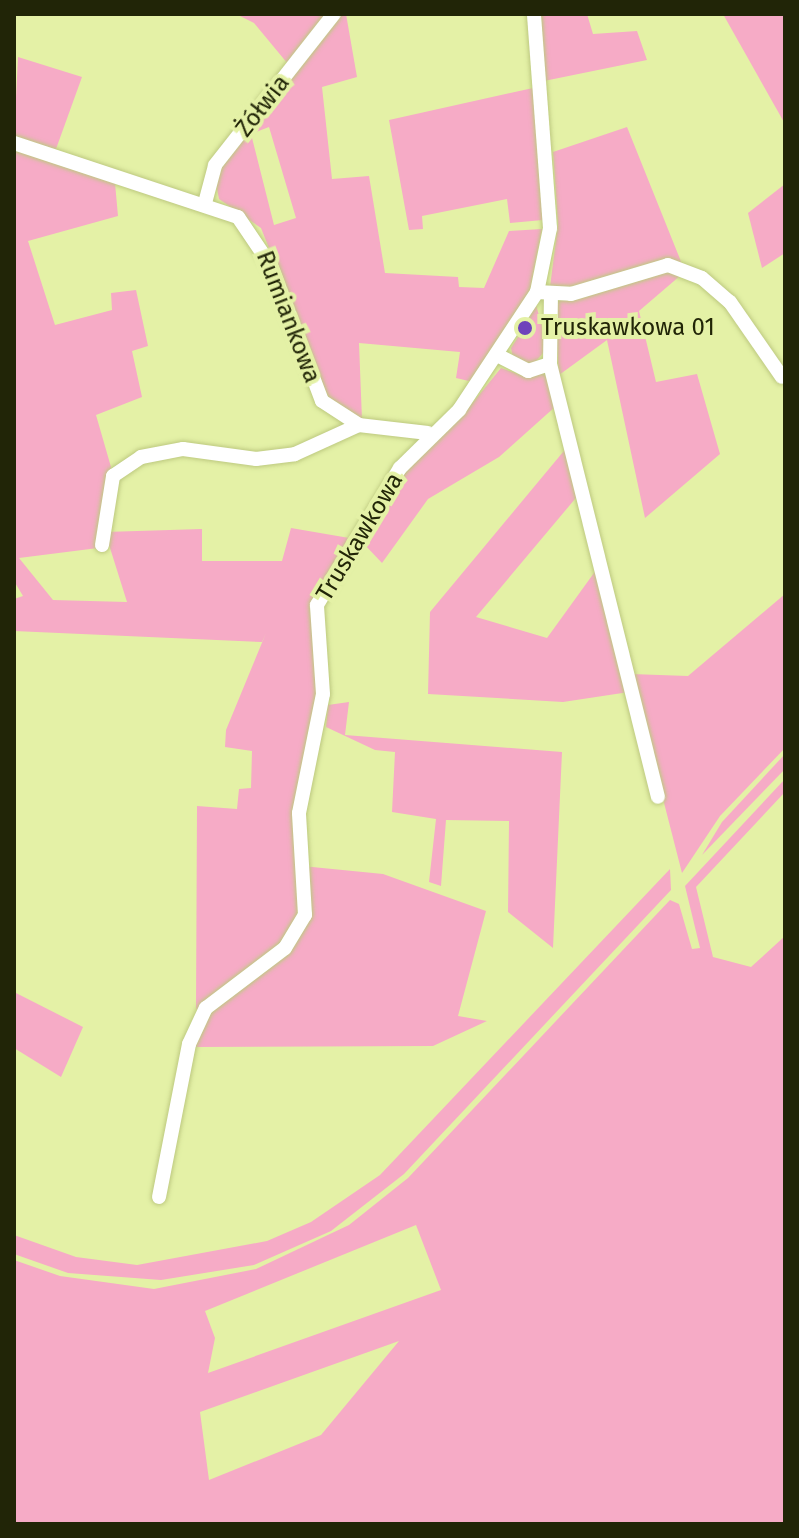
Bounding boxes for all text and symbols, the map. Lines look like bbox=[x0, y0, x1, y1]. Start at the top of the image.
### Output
street label: Żółwia bbox=[230, 69, 296, 143]
street label: Rumiankowa bbox=[250, 247, 326, 387]
place label: Truskawkowa 01 bbox=[541, 314, 715, 342]
marker: Truskawkowa 01 bbox=[516, 319, 534, 337]
street label: Truskawkowa bbox=[311, 468, 409, 606]

